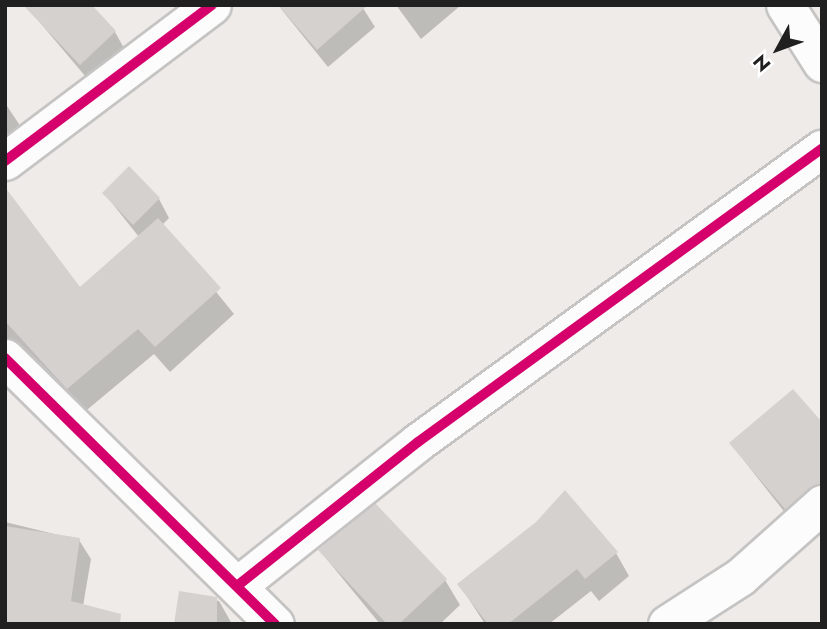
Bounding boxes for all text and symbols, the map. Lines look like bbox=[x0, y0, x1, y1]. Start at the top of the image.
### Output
north arrow bbox=[743, 14, 813, 84]
text: N bbox=[747, 49, 777, 78]

